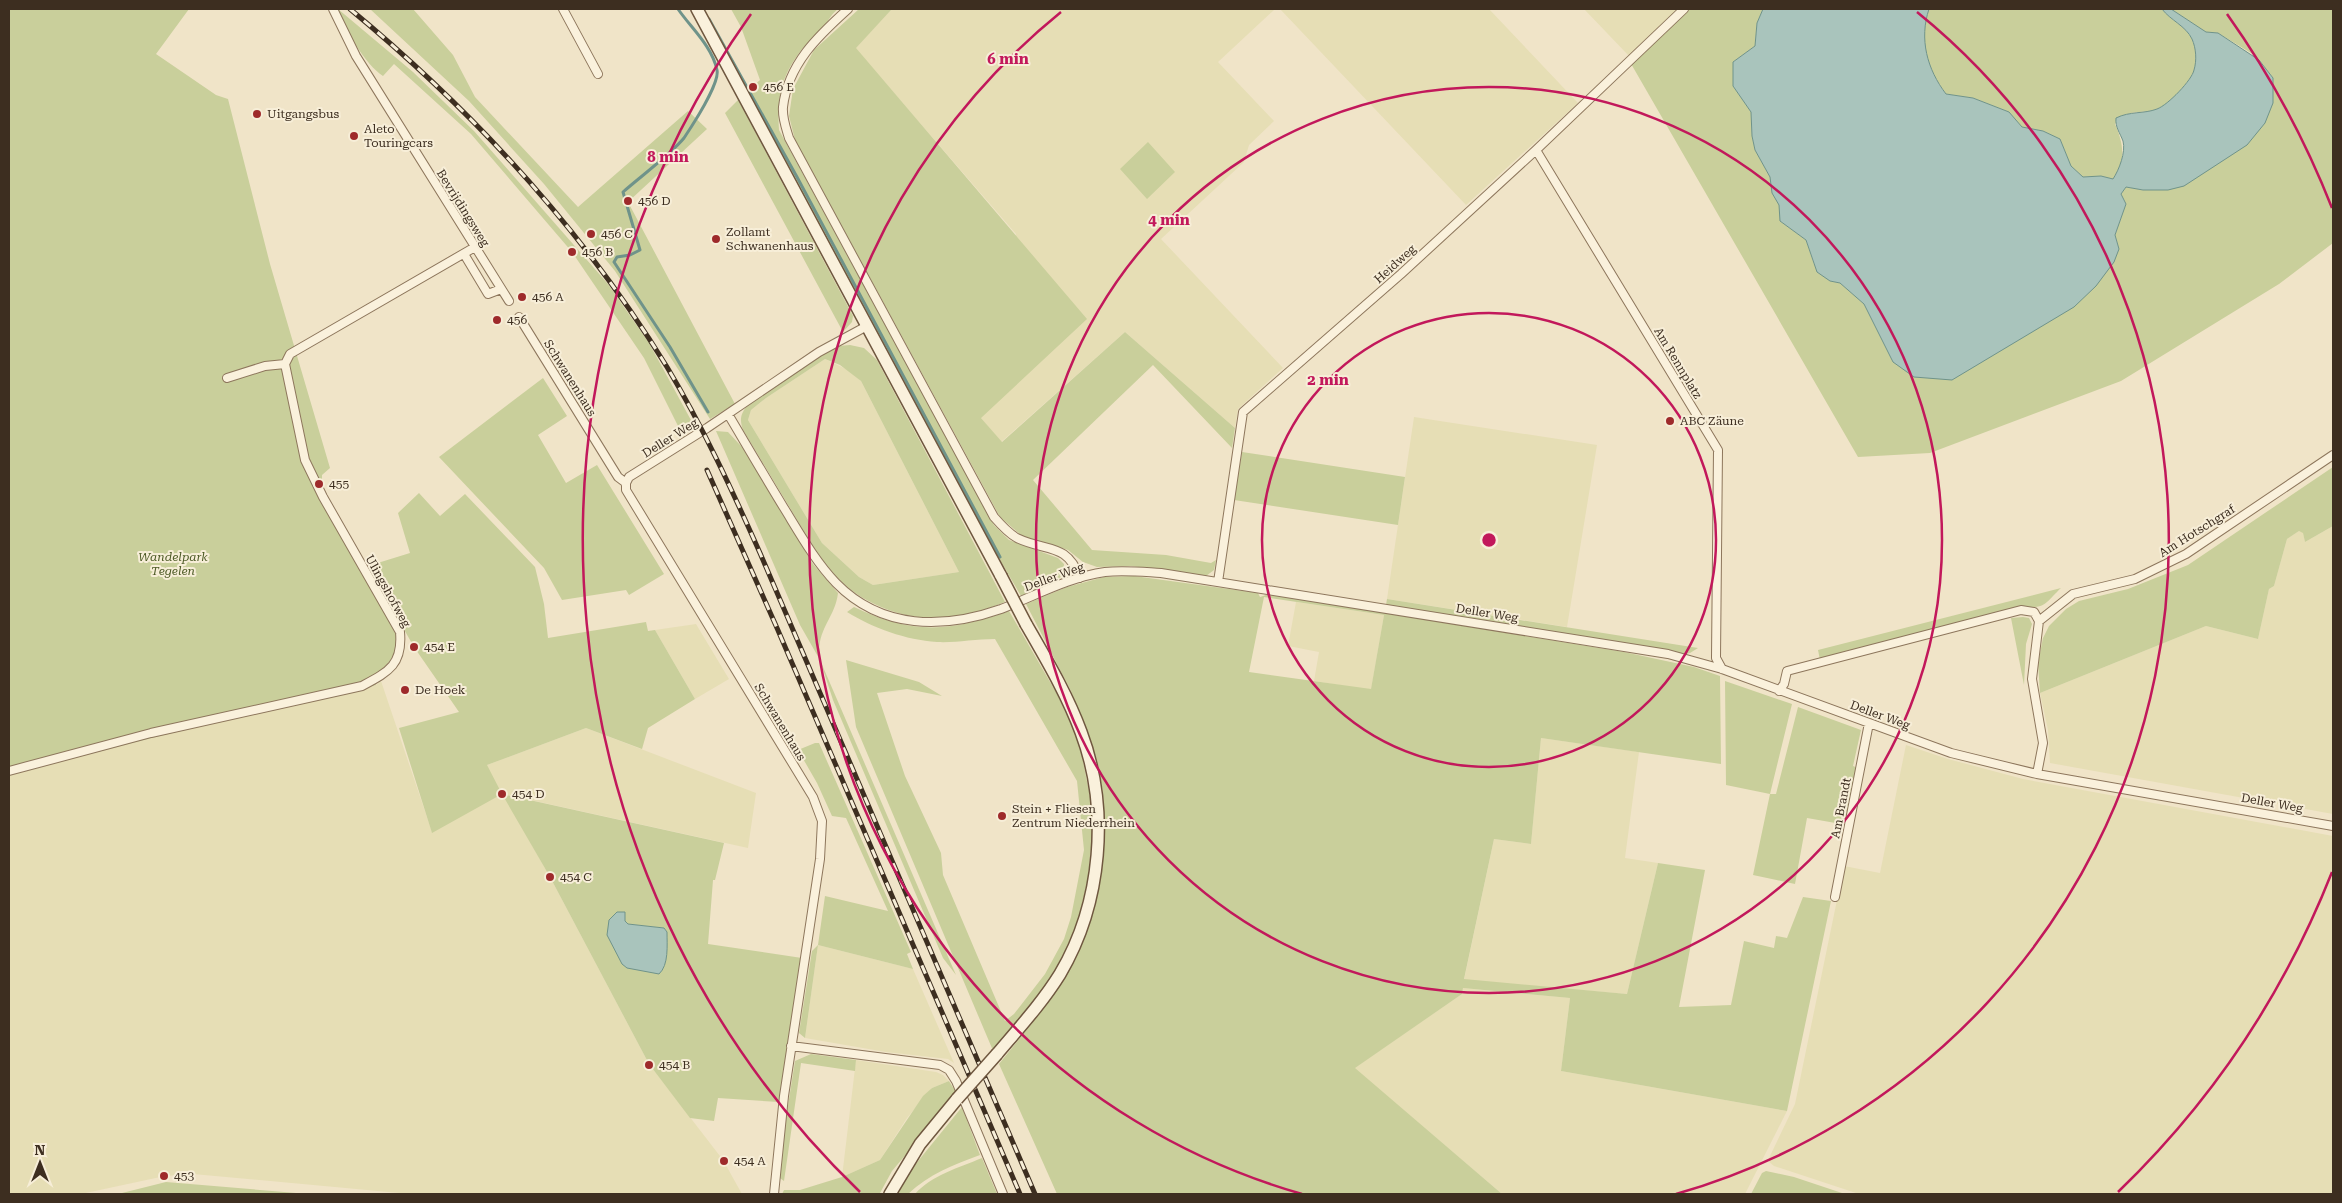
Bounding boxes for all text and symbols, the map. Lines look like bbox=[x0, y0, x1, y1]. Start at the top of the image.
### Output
text: 6 min bbox=[987, 50, 1029, 68]
place label: 456 E bbox=[763, 80, 794, 94]
marker: 456 E bbox=[747, 81, 759, 93]
place label: Uitgangsbus bbox=[267, 107, 339, 121]
marker: Uitgangsbus bbox=[251, 108, 263, 120]
place label: Aleto Touringcars bbox=[364, 122, 433, 150]
marker: Aleto Touringcars bbox=[348, 130, 360, 142]
text: 8 min bbox=[647, 148, 689, 166]
street label: Bevrijdingsweg bbox=[434, 167, 492, 249]
place label: 456 D bbox=[638, 194, 670, 208]
marker: 456 D bbox=[622, 195, 634, 207]
text: 4 min bbox=[1148, 211, 1190, 229]
place label: Zollamt Schwanenhaus bbox=[726, 225, 814, 253]
place label: 456 C bbox=[601, 227, 633, 241]
marker: 456 C bbox=[585, 228, 597, 240]
marker: Zollamt Schwanenhaus bbox=[710, 233, 722, 245]
street label: Heidweg bbox=[1371, 242, 1419, 286]
place label: 456 B bbox=[582, 245, 613, 259]
marker: 456 B bbox=[566, 246, 578, 258]
place label: 456 A bbox=[532, 290, 564, 304]
marker: 456 A bbox=[516, 291, 528, 303]
place label: 456 bbox=[507, 313, 527, 327]
marker: 456 bbox=[491, 314, 503, 326]
street label: Am Rennplatz bbox=[1651, 325, 1705, 402]
street label: Schwanenhaus bbox=[541, 337, 599, 419]
text: 2 min bbox=[1307, 371, 1349, 389]
place label: ABC Zäune bbox=[1680, 414, 1744, 428]
street label: Deller Weg bbox=[640, 415, 700, 461]
marker: ABC Zäune bbox=[1664, 415, 1676, 427]
place label: 455 bbox=[329, 477, 349, 491]
marker: 455 bbox=[313, 478, 325, 490]
street label: Am Hotschgraf bbox=[2156, 502, 2238, 560]
centre of rings bbox=[1480, 531, 1498, 549]
park label: Wandelpark Tegelen bbox=[138, 550, 208, 578]
street label: Ulingshofweg bbox=[362, 552, 414, 630]
street label: Deller Weg bbox=[1022, 560, 1086, 594]
street label: Deller Weg bbox=[1455, 601, 1519, 625]
place label: 454 E bbox=[424, 640, 455, 654]
marker: 454 E bbox=[408, 641, 420, 653]
street label: Schwanenhaus bbox=[751, 681, 809, 763]
place label: De Hoek bbox=[415, 683, 466, 697]
marker: De Hoek bbox=[399, 684, 411, 696]
street label: Deller Weg bbox=[1848, 698, 1912, 732]
street label: Am Brandt bbox=[1828, 776, 1854, 840]
place label: 454 D bbox=[512, 787, 544, 801]
marker: 454 D bbox=[496, 788, 508, 800]
street label: Deller Weg bbox=[2240, 791, 2304, 815]
place label: Stein + Fliesen Zentrum Niederrhein bbox=[1012, 802, 1135, 830]
marker: Stein + Fliesen Zentrum Niederrhein bbox=[996, 810, 1008, 822]
place label: 454 C bbox=[560, 870, 592, 884]
marker: 454 C bbox=[544, 871, 556, 883]
place label: 454 B bbox=[659, 1058, 690, 1072]
marker: 454 B bbox=[643, 1059, 655, 1071]
north arrow bbox=[15, 1138, 65, 1188]
text: N bbox=[35, 1142, 46, 1158]
place label: 454 A bbox=[734, 1154, 766, 1168]
marker: 454 A bbox=[718, 1155, 730, 1167]
place label: 453 bbox=[174, 1169, 194, 1183]
marker: 453 bbox=[158, 1170, 170, 1182]

